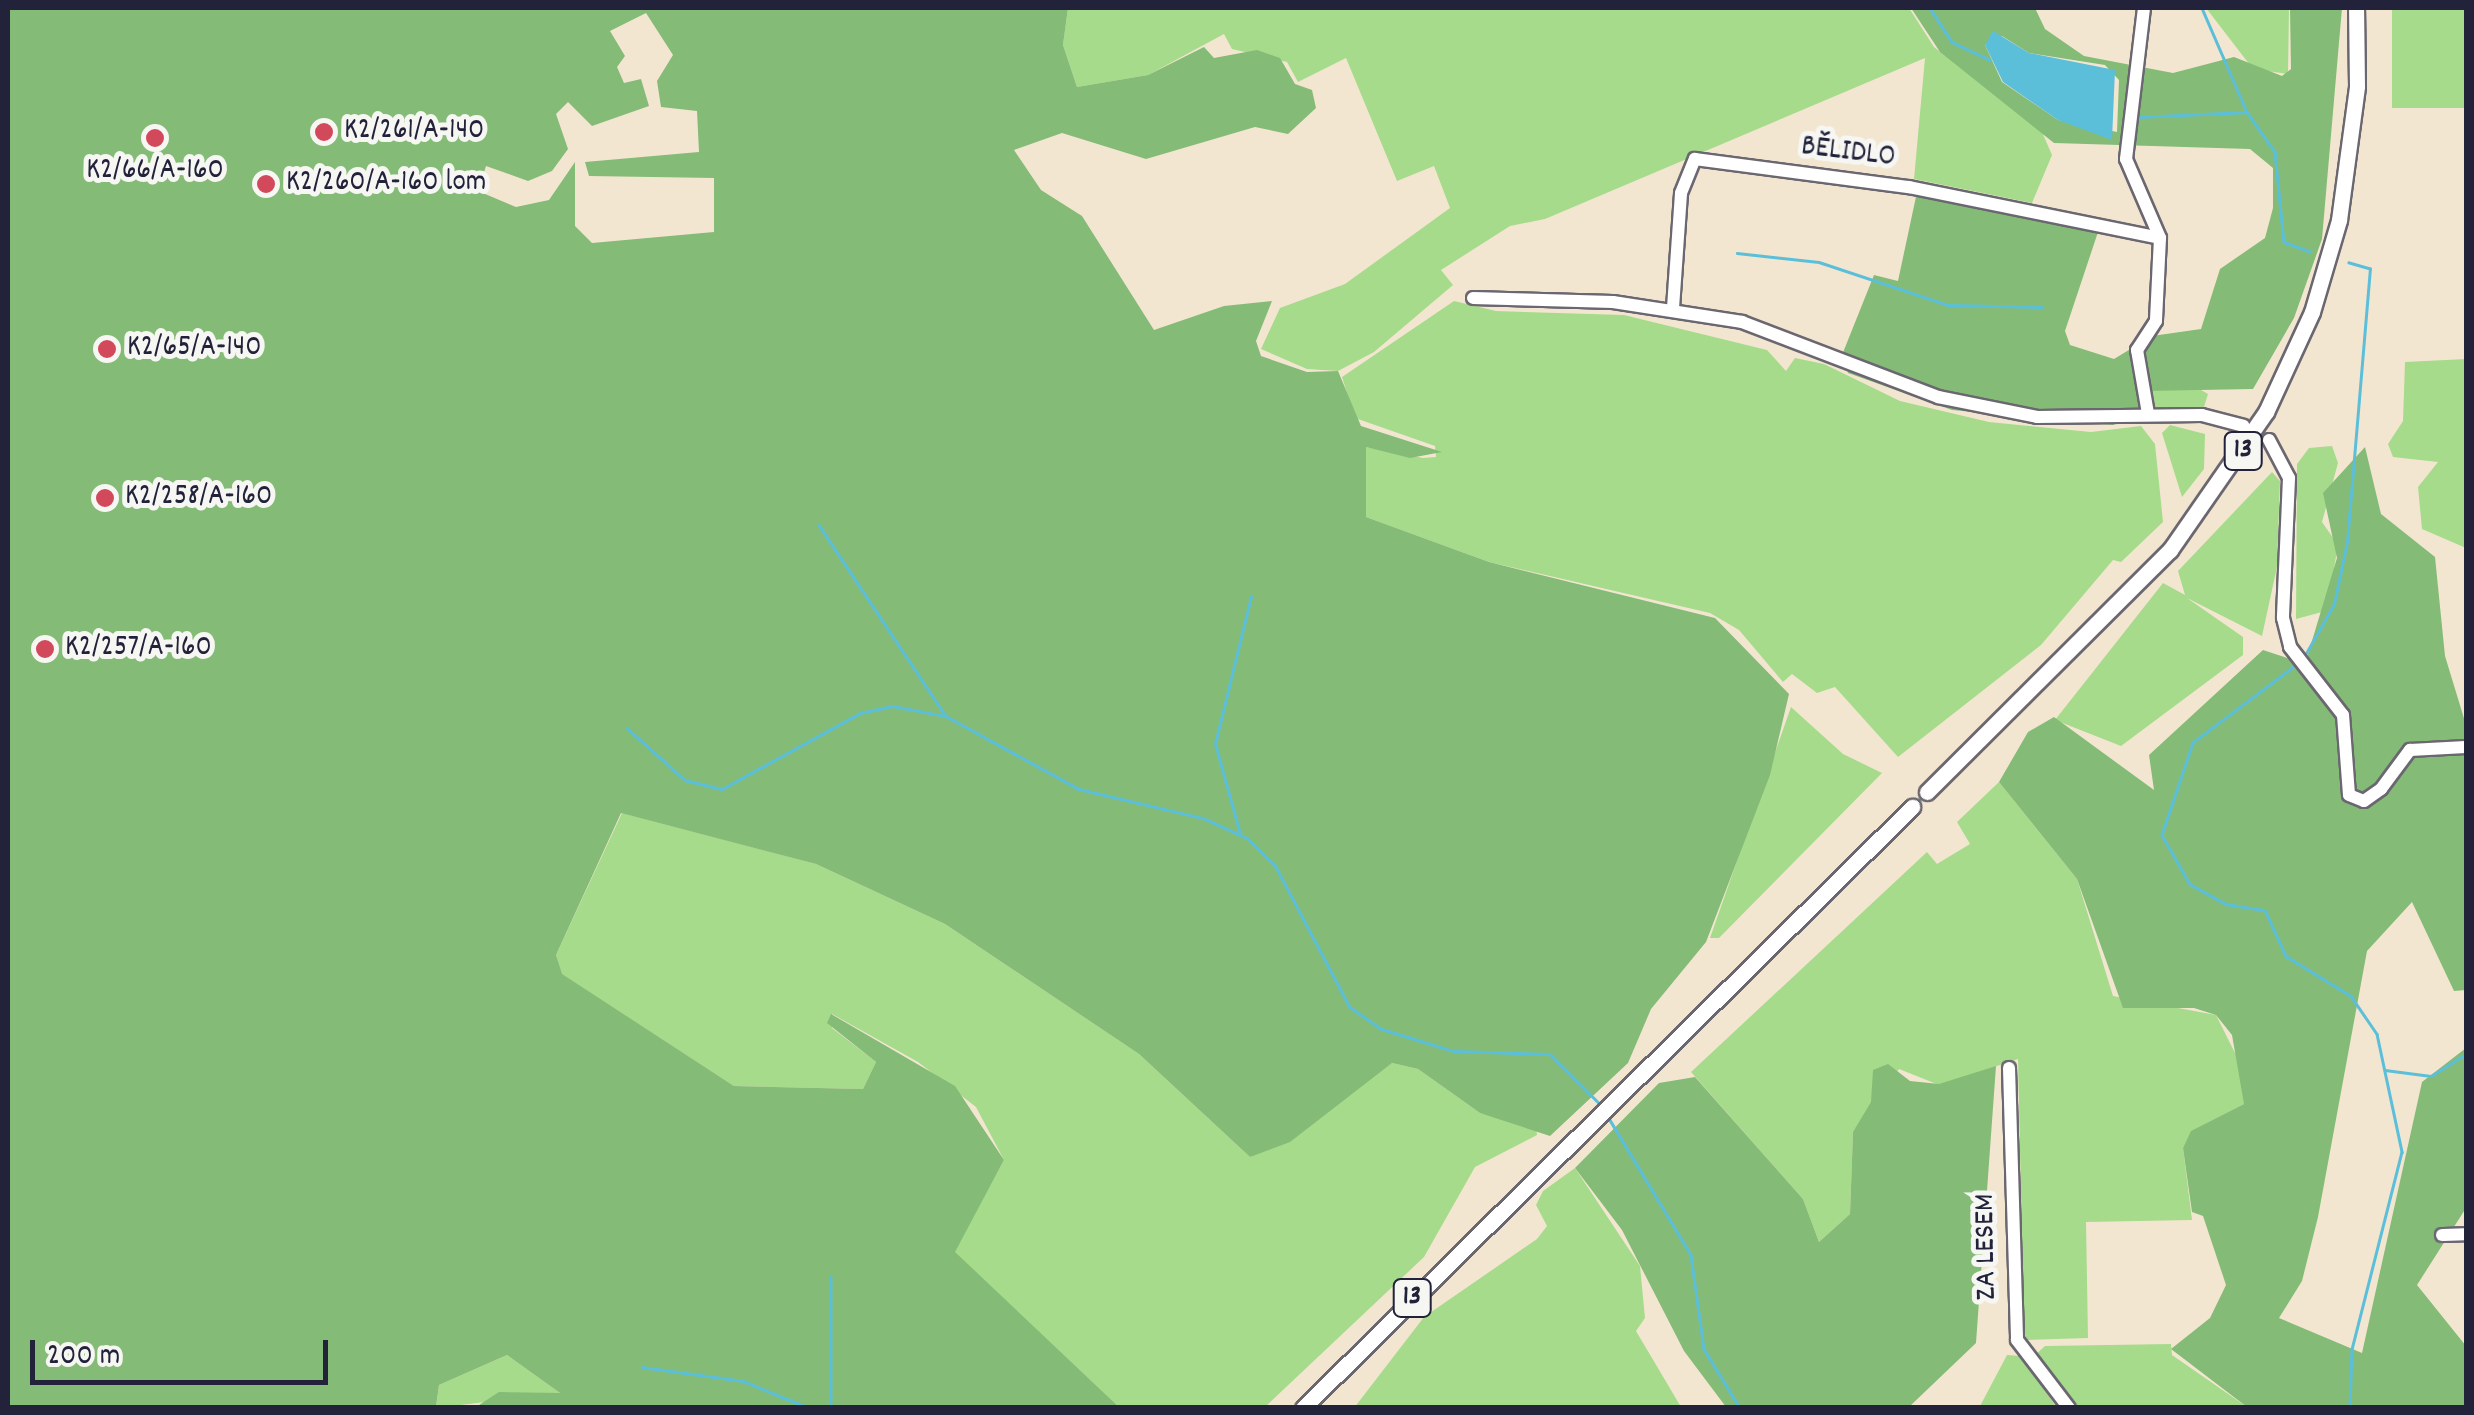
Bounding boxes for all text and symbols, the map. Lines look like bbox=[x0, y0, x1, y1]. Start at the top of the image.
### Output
place label: K2/261/A-140 bbox=[344, 114, 484, 150]
marker: K2/261/A-140 bbox=[313, 121, 335, 143]
marker: K2/66/A-160 bbox=[144, 127, 166, 149]
street label: BĚLIDLO bbox=[1799, 130, 1897, 178]
place label: K2/66/A-160 bbox=[86, 154, 224, 190]
place label: K2/260/A-160 lom bbox=[286, 166, 486, 202]
marker: K2/260/A-160 lom bbox=[255, 173, 277, 195]
place label: K2/65/A-140 bbox=[127, 331, 262, 367]
marker: K2/65/A-140 bbox=[96, 338, 118, 360]
road number: 13 bbox=[2223, 428, 2263, 474]
place label: K2/258/A-160 bbox=[125, 480, 272, 516]
marker: K2/258/A-160 bbox=[94, 487, 116, 509]
place label: K2/257/A-160 bbox=[65, 631, 212, 667]
marker: K2/257/A-160 bbox=[34, 638, 56, 660]
street label: ZA LESEM bbox=[1969, 1193, 2007, 1301]
road number: 13 bbox=[1392, 1275, 1432, 1321]
scale bar bbox=[35, 1320, 332, 1382]
text: 200 m bbox=[47, 1336, 120, 1379]

